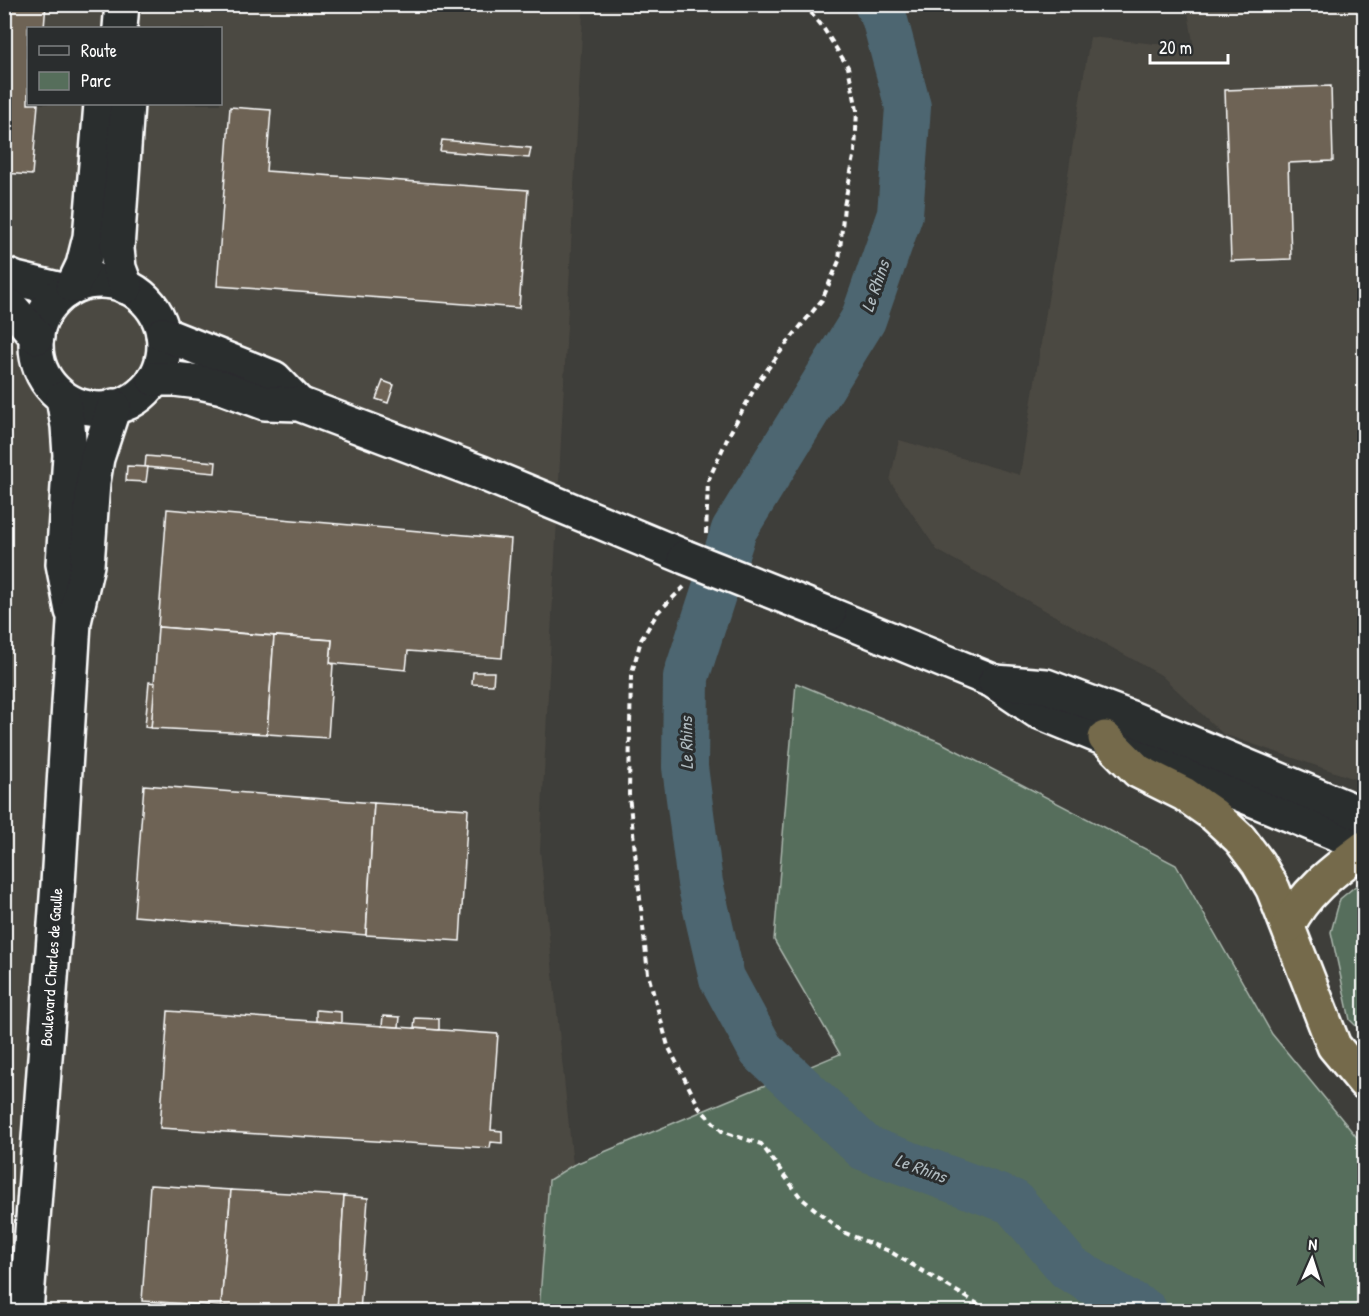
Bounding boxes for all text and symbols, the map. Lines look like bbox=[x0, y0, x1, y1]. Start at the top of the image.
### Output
legend bbox=[27, 27, 222, 105]
scale bar bbox=[1150, 27, 1228, 65]
text: 20 m bbox=[1159, 35, 1192, 60]
text: Route bbox=[81, 38, 117, 63]
text: Parc bbox=[81, 68, 111, 93]
water label: Le Rhins bbox=[855, 255, 896, 315]
water label: Le Rhins bbox=[673, 714, 699, 770]
street label: Boulevard Charles de Gaulle bbox=[34, 886, 68, 1047]
water label: Le Rhins bbox=[892, 1147, 952, 1189]
north arrow bbox=[1282, 1229, 1342, 1289]
text: N bbox=[1308, 1233, 1318, 1255]

